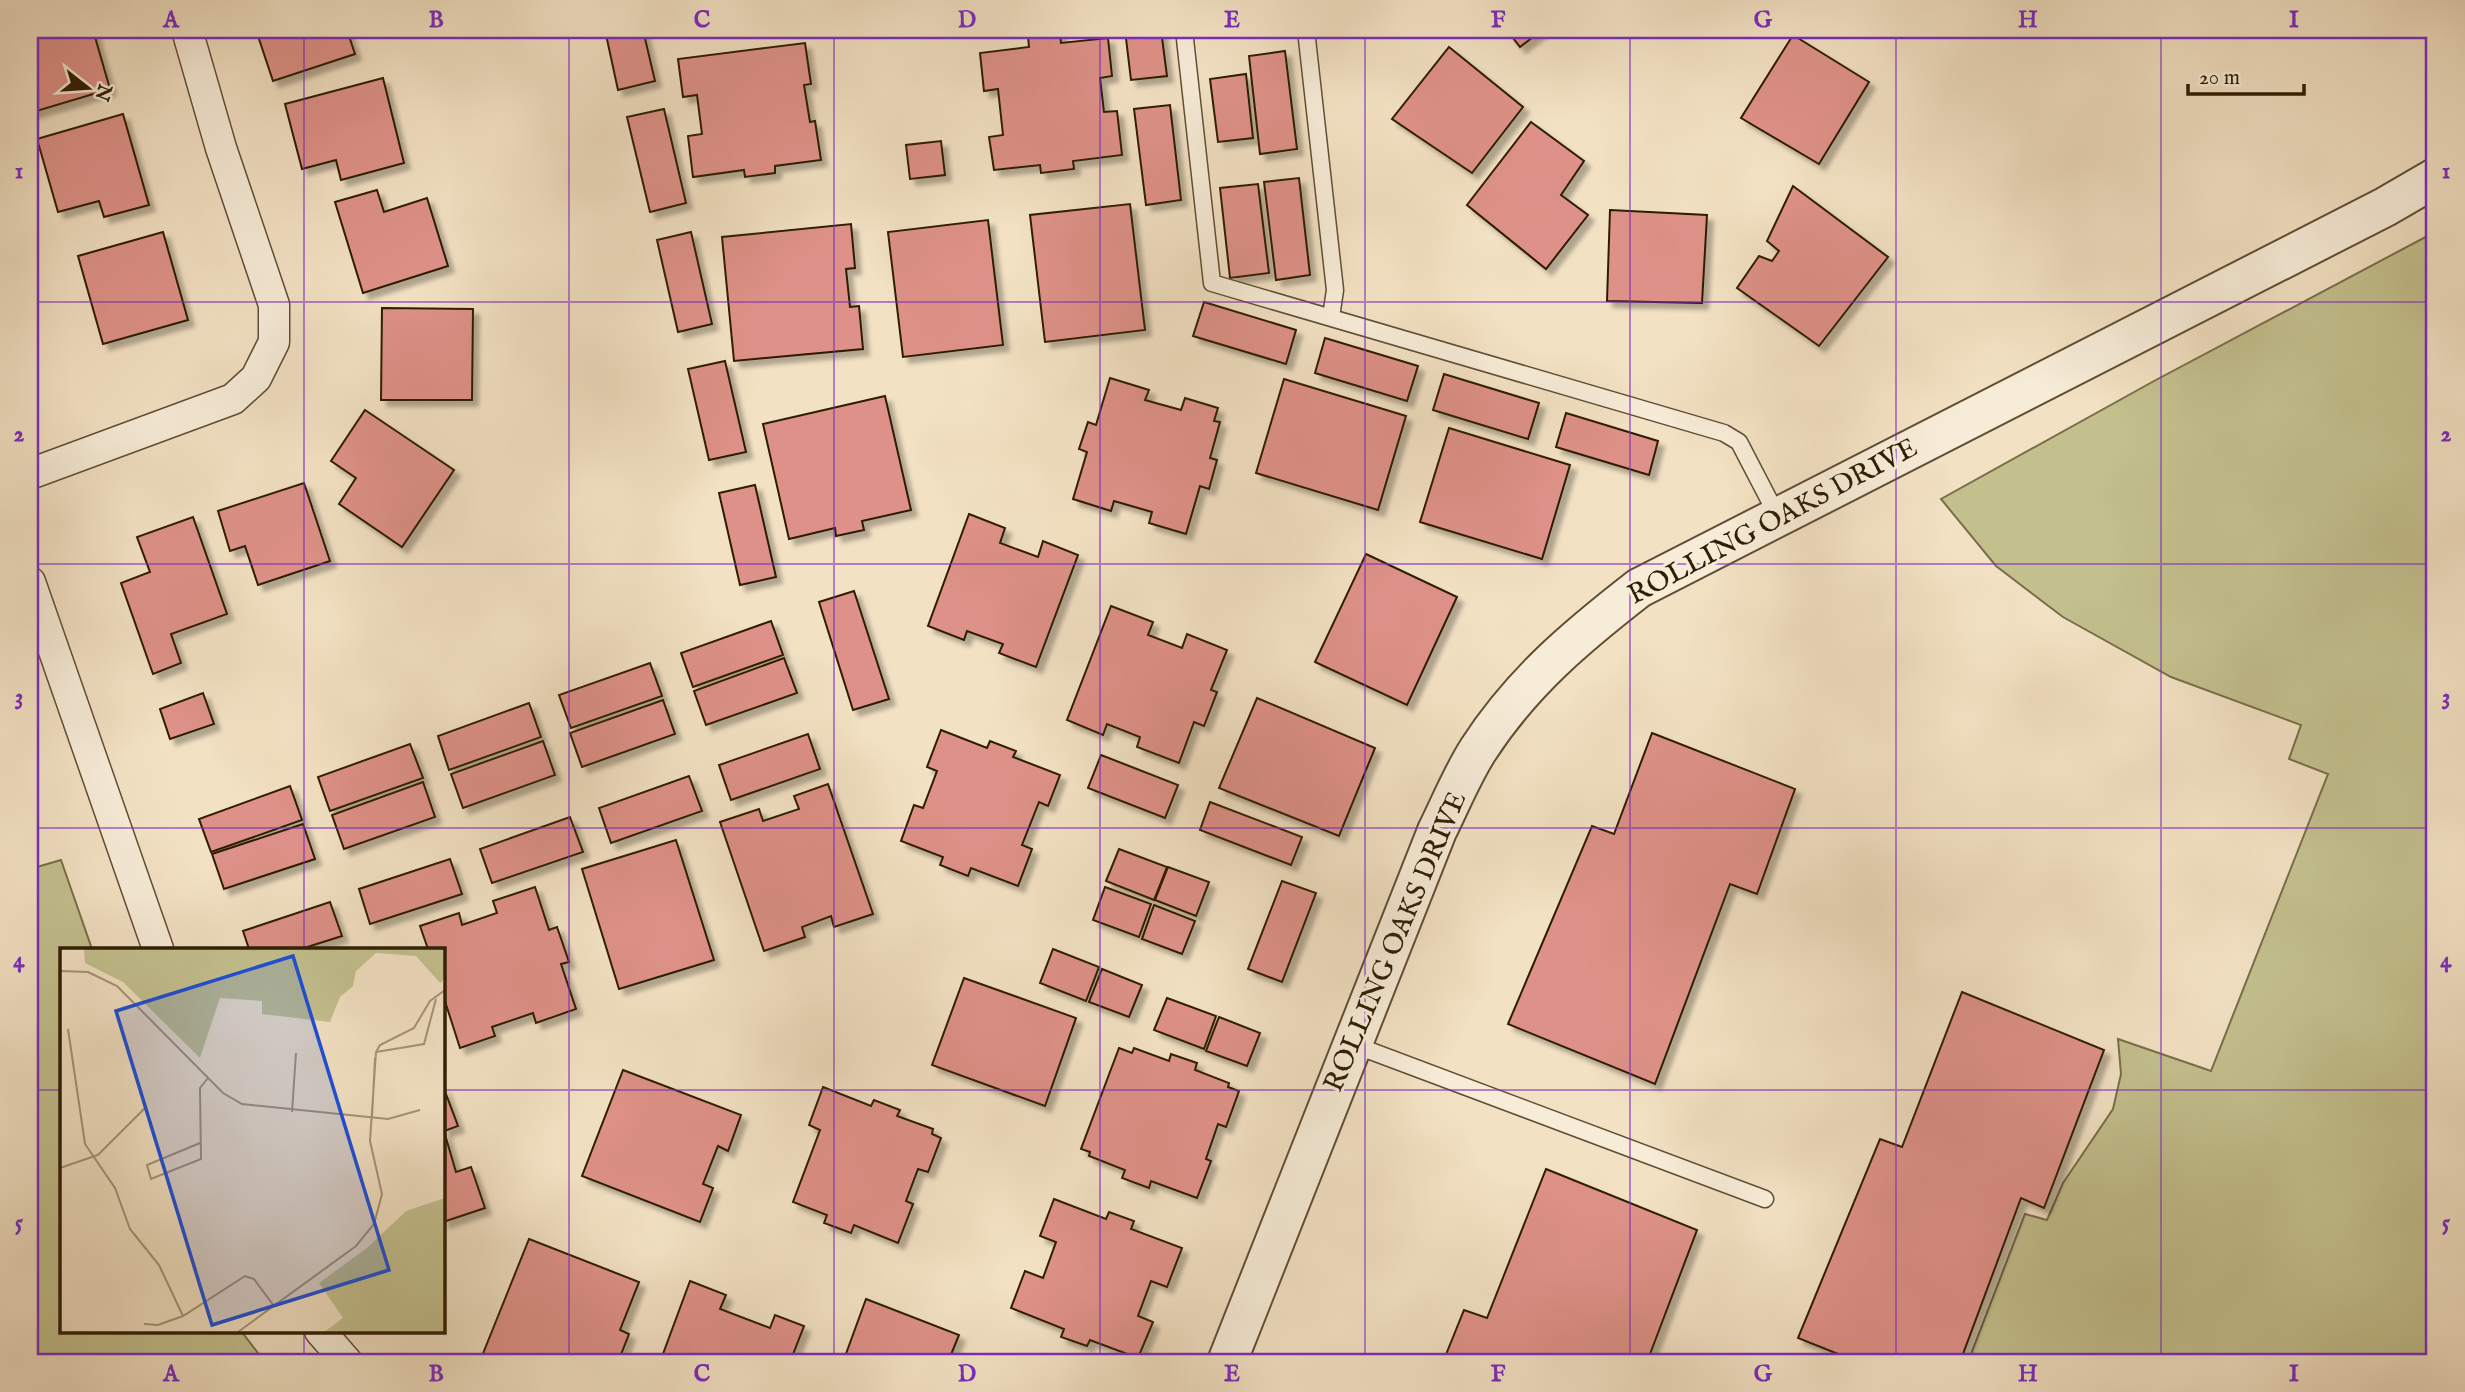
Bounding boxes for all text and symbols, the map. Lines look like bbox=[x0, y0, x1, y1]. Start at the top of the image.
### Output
text: A bbox=[162, 6, 180, 35]
text: B bbox=[428, 6, 444, 35]
text: C bbox=[694, 6, 711, 35]
text: D bbox=[958, 6, 976, 35]
text: E bbox=[1224, 6, 1240, 35]
text: F bbox=[1491, 6, 1506, 35]
text: G bbox=[1754, 6, 1773, 35]
text: H bbox=[2018, 6, 2038, 35]
text: I bbox=[2289, 6, 2299, 35]
north arrow bbox=[52, 52, 122, 122]
scale bar bbox=[2188, 52, 2304, 96]
text: 20 m bbox=[2199, 65, 2240, 92]
text: N bbox=[88, 80, 117, 104]
text: 1 bbox=[15, 157, 23, 186]
text: 1 bbox=[2442, 157, 2450, 186]
text: 2 bbox=[14, 420, 25, 449]
text: 2 bbox=[2441, 420, 2452, 449]
street label: ROLLING OAKS DRIVE bbox=[1622, 431, 1924, 613]
text: 3 bbox=[15, 683, 23, 712]
text: 3 bbox=[2442, 683, 2450, 712]
street label: ROLLING OAKS DRIVE bbox=[1317, 787, 1475, 1097]
text: 4 bbox=[13, 946, 25, 975]
text: 4 bbox=[2440, 946, 2452, 975]
inset map bbox=[60, 948, 444, 1332]
text: 5 bbox=[15, 1209, 24, 1238]
text: 5 bbox=[2442, 1209, 2451, 1238]
text: A bbox=[162, 1360, 180, 1389]
text: B bbox=[428, 1360, 444, 1389]
text: C bbox=[694, 1360, 711, 1389]
text: D bbox=[958, 1360, 976, 1389]
text: E bbox=[1224, 1360, 1240, 1389]
text: F bbox=[1491, 1360, 1506, 1389]
text: G bbox=[1754, 1360, 1773, 1389]
text: H bbox=[2018, 1360, 2038, 1389]
text: I bbox=[2289, 1360, 2299, 1389]

